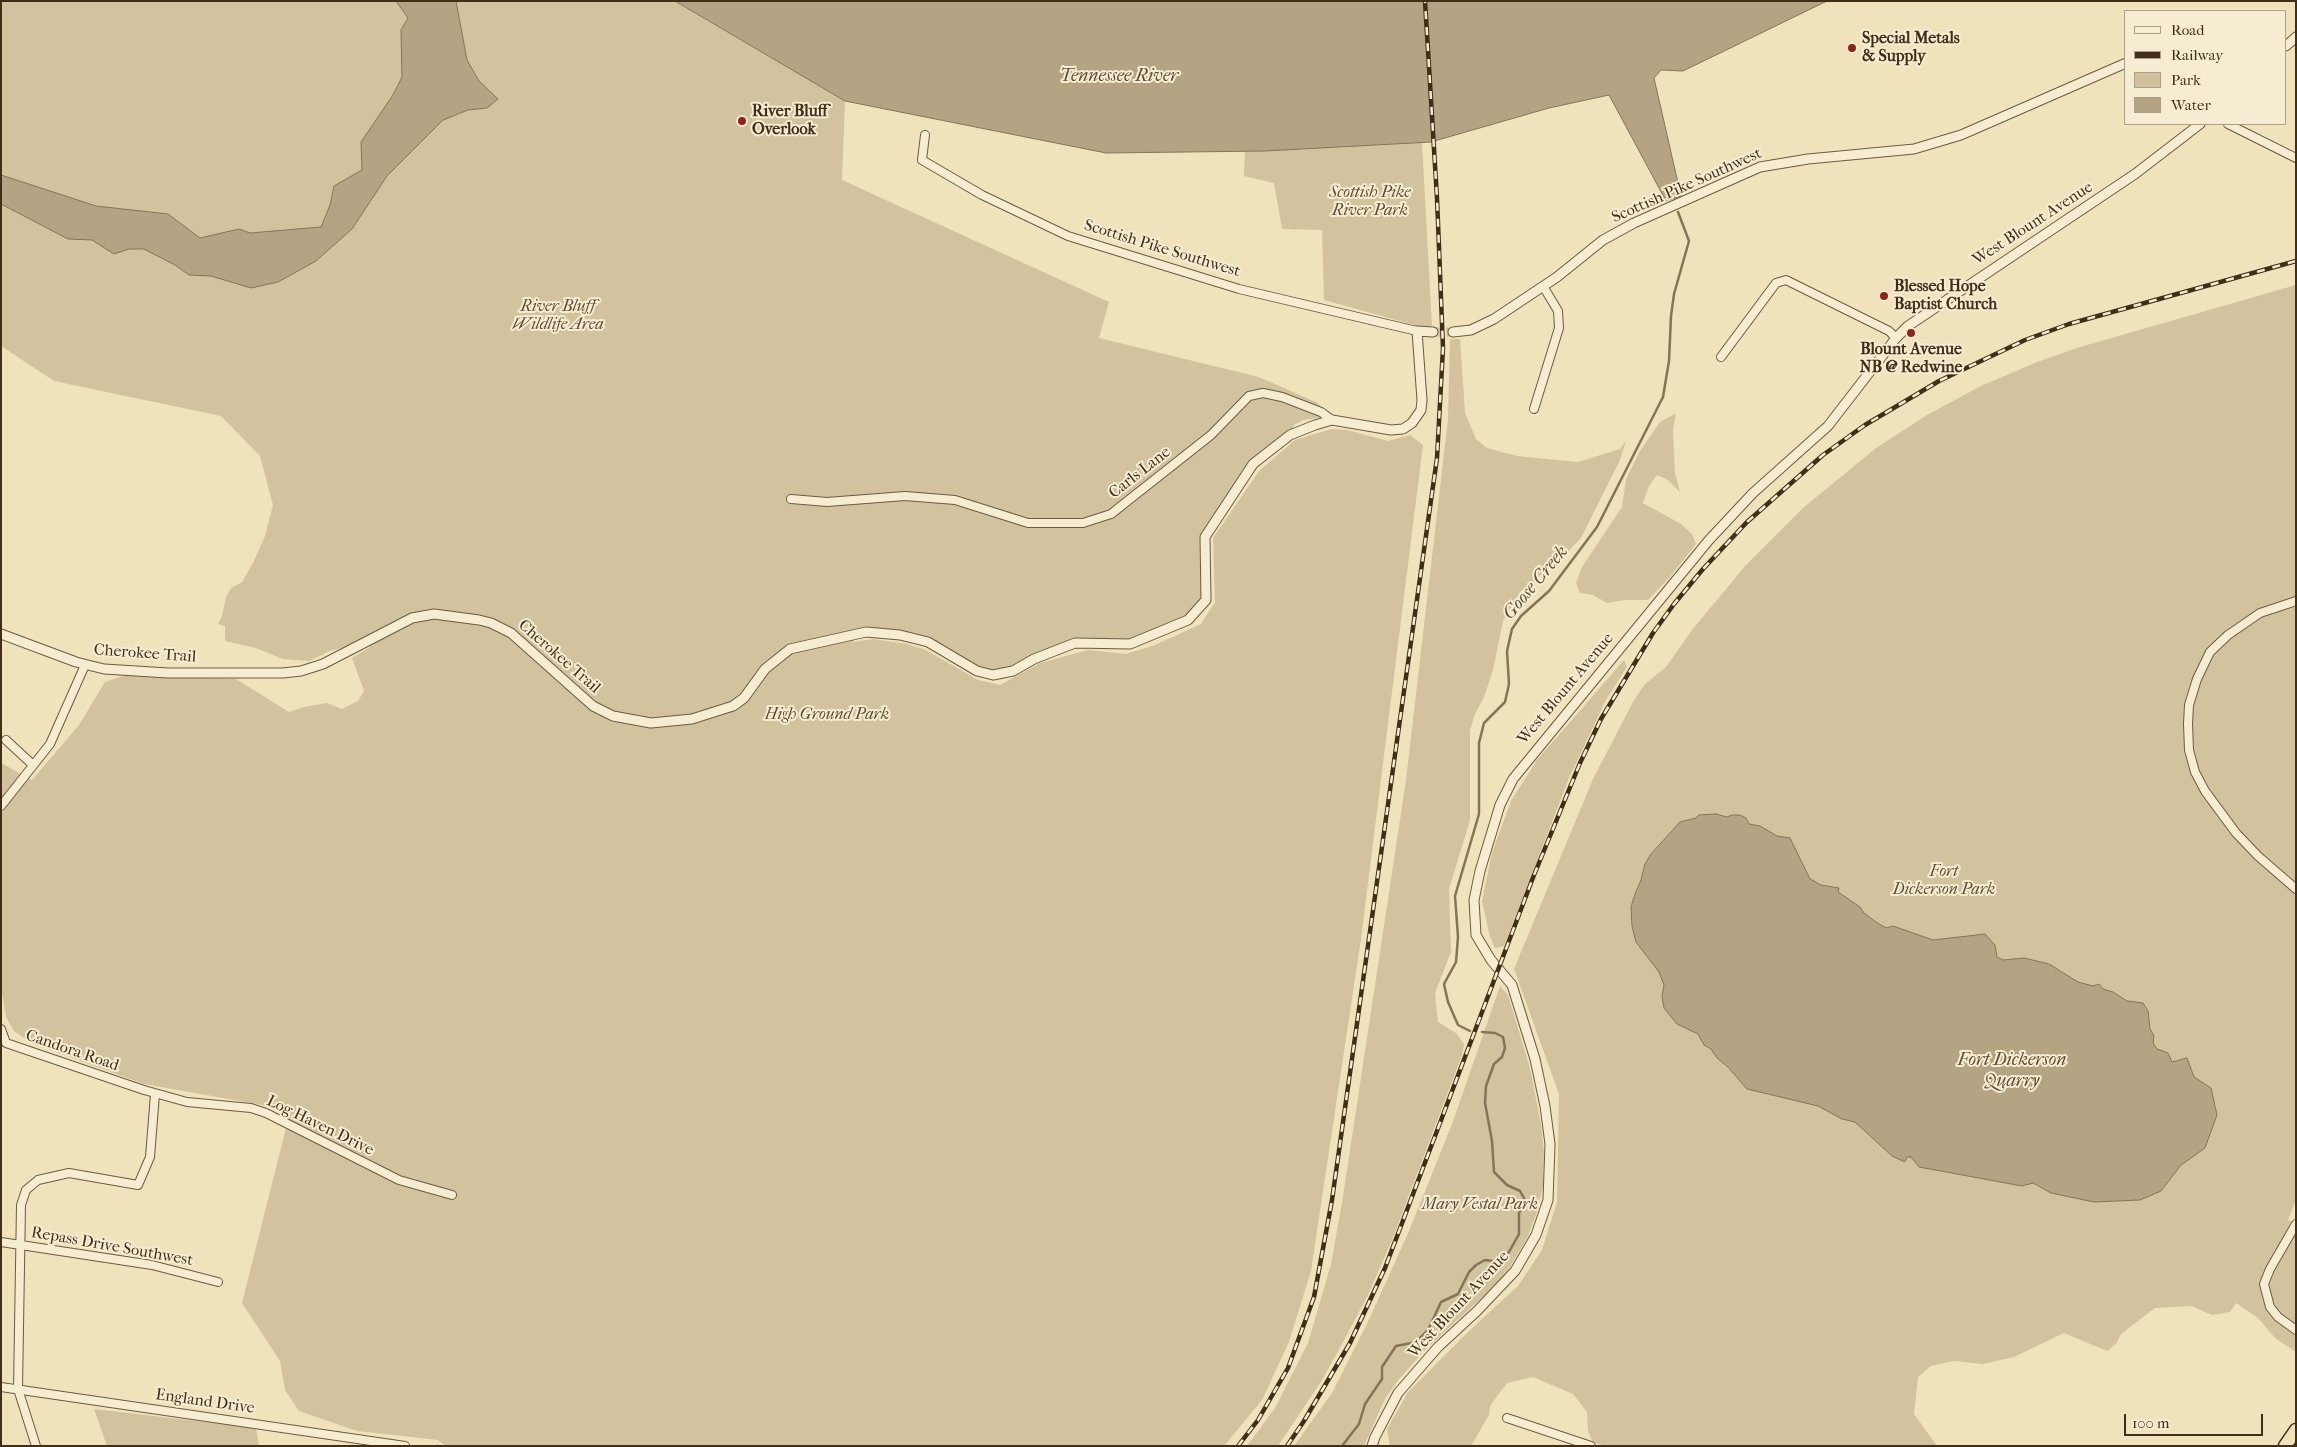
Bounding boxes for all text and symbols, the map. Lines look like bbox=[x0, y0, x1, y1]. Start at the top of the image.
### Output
legend bbox=[2124, 10, 2287, 125]
text: Road bbox=[2171, 21, 2204, 39]
place label: Special Metals & Supply bbox=[1862, 29, 1960, 67]
marker: Special Metals & Supply bbox=[1846, 42, 1858, 54]
text: Railway bbox=[2171, 46, 2223, 64]
water label: Tennessee River bbox=[1060, 66, 1178, 88]
text: Park bbox=[2171, 71, 2201, 89]
text: Water bbox=[2171, 96, 2211, 114]
place label: River Bluff Overlook bbox=[752, 102, 827, 140]
marker: River Bluff Overlook bbox=[736, 115, 748, 127]
street label: Scottish Pike Southwest bbox=[1609, 144, 1765, 228]
street label: West Blount Avenue bbox=[1969, 178, 2097, 270]
park label: Scottish Pike River Park bbox=[1329, 183, 1411, 221]
street label: Scottish Pike Southwest bbox=[1082, 216, 1242, 282]
place label: Blessed Hope Baptist Church bbox=[1894, 277, 1997, 315]
marker: Blessed Hope Baptist Church bbox=[1878, 290, 1890, 302]
park label: River Bluff Wildlife Area bbox=[512, 297, 604, 335]
marker: Blount Avenue NB @ Redwine bbox=[1905, 327, 1917, 339]
place label: Blount Avenue NB @ Redwine bbox=[1860, 340, 1962, 378]
street label: Carls Lane bbox=[1105, 443, 1175, 503]
water label: Goose Creek bbox=[1499, 542, 1573, 624]
street label: Cherokee Trail bbox=[514, 616, 604, 698]
street label: West Blount Avenue bbox=[1514, 629, 1618, 749]
street label: Cherokee Trail bbox=[93, 641, 197, 667]
park label: High Ground Park bbox=[765, 705, 889, 725]
park label: Fort Dickerson Park bbox=[1893, 862, 1995, 900]
street label: Candora Road bbox=[23, 1026, 121, 1076]
water label: Fort Dickerson Quarry bbox=[1958, 1050, 2066, 1092]
street label: Log Haven Drive bbox=[263, 1092, 377, 1160]
park label: Mary Vestal Park bbox=[1422, 1195, 1538, 1215]
street label: Repass Drive Southwest bbox=[30, 1223, 194, 1271]
street label: West Blount Avenue bbox=[1404, 1248, 1514, 1362]
street label: England Drive bbox=[154, 1386, 256, 1418]
scale bar bbox=[2127, 1404, 2266, 1436]
text: 100 m bbox=[2132, 1414, 2170, 1432]

